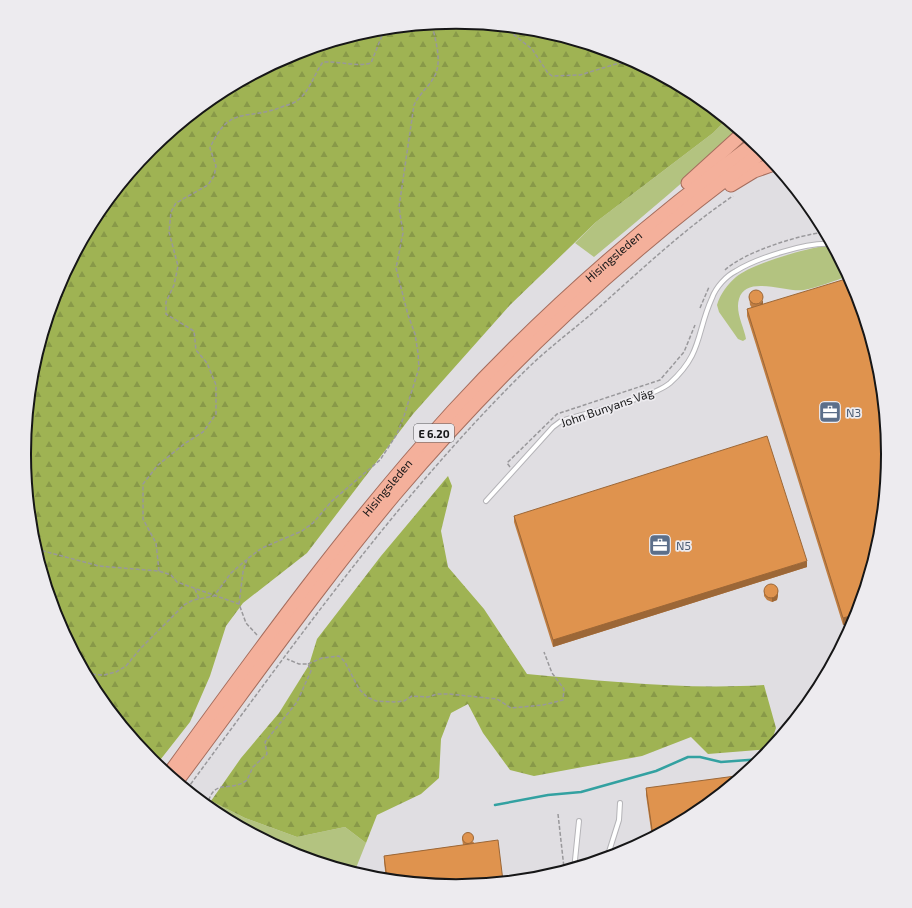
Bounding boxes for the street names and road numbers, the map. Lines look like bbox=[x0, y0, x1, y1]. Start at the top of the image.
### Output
street label: Hisingsleden bbox=[582, 228, 644, 285]
street label: John Bunyans Väg bbox=[559, 384, 656, 429]
road number: E 6.20 bbox=[414, 424, 454, 442]
street label: Hisingsleden bbox=[359, 456, 415, 519]

